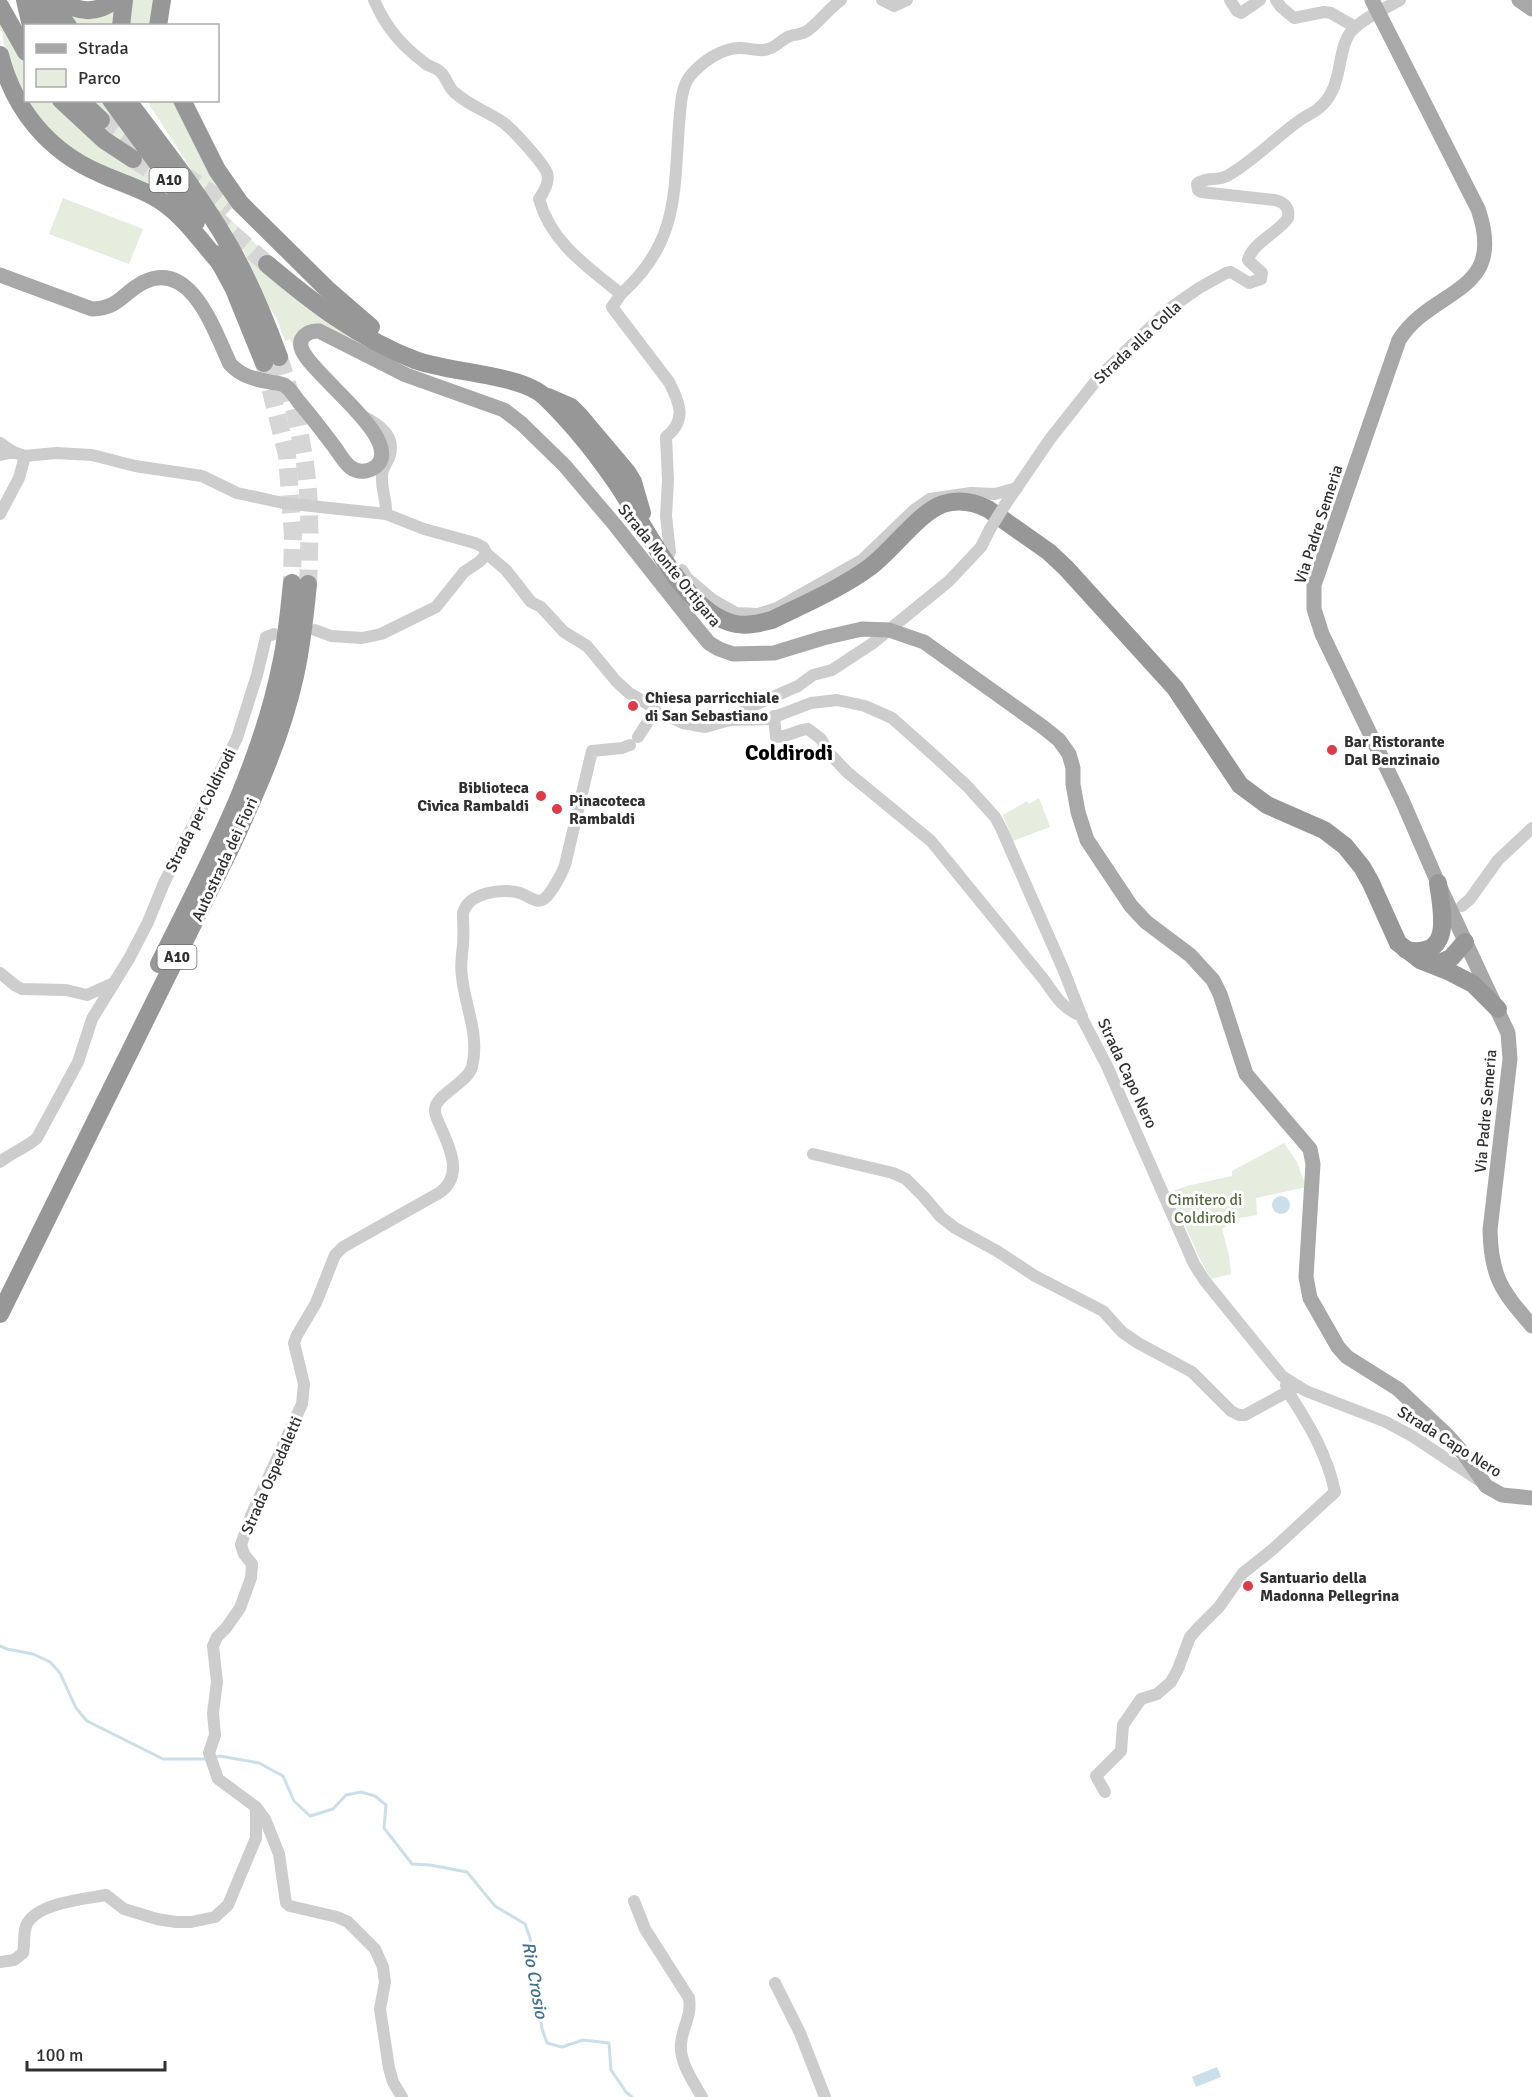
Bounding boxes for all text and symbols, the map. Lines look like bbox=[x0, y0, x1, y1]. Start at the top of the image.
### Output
legend bbox=[24, 24, 219, 102]
text: Strada bbox=[78, 37, 129, 59]
text: Parco bbox=[78, 67, 121, 89]
road number: A10 bbox=[150, 168, 188, 192]
street label: Strada alla Colla bbox=[1090, 297, 1186, 388]
street label: Via Padre Semeria bbox=[1290, 462, 1348, 586]
street label: Strada Monte Ortigara bbox=[613, 500, 725, 631]
place label: Chiesa parricchiale di San Sebastiano bbox=[645, 688, 779, 726]
marker: Chiesa parricchiale di San Sebastiano bbox=[626, 699, 640, 713]
place label: Bar Ristorante Dal Benzinaio bbox=[1344, 732, 1445, 770]
district label: Coldirodi bbox=[745, 739, 833, 766]
marker: Bar Ristorante Dal Benzinaio bbox=[1325, 743, 1339, 757]
street label: Strada per Coldirodi bbox=[161, 745, 241, 876]
place label: Biblioteca Civica Rambaldi bbox=[417, 778, 529, 816]
marker: Biblioteca Civica Rambaldi bbox=[534, 789, 548, 803]
place label: Pinacoteca Rambaldi bbox=[569, 791, 646, 829]
street label: Autostrada dei Fiori bbox=[187, 794, 262, 925]
marker: Pinacoteca Rambaldi bbox=[550, 802, 564, 816]
road number: A10 bbox=[158, 945, 196, 969]
street label: Strada Capo Nero bbox=[1093, 1015, 1161, 1132]
street label: Via Padre Semeria bbox=[1471, 1049, 1501, 1174]
park label: Cimitero di Coldirodi bbox=[1168, 1190, 1242, 1228]
street label: Strada Capo Nero bbox=[1394, 1402, 1505, 1482]
street label: Strada Ospedaletti bbox=[237, 1413, 307, 1538]
place label: Santuario della Madonna Pellegrina bbox=[1260, 1568, 1399, 1606]
marker: Santuario della Madonna Pellegrina bbox=[1241, 1579, 1255, 1593]
water label: Rio Crosio bbox=[517, 1940, 553, 2022]
scale bar bbox=[27, 2034, 165, 2072]
text: 100 m bbox=[36, 2044, 83, 2066]

